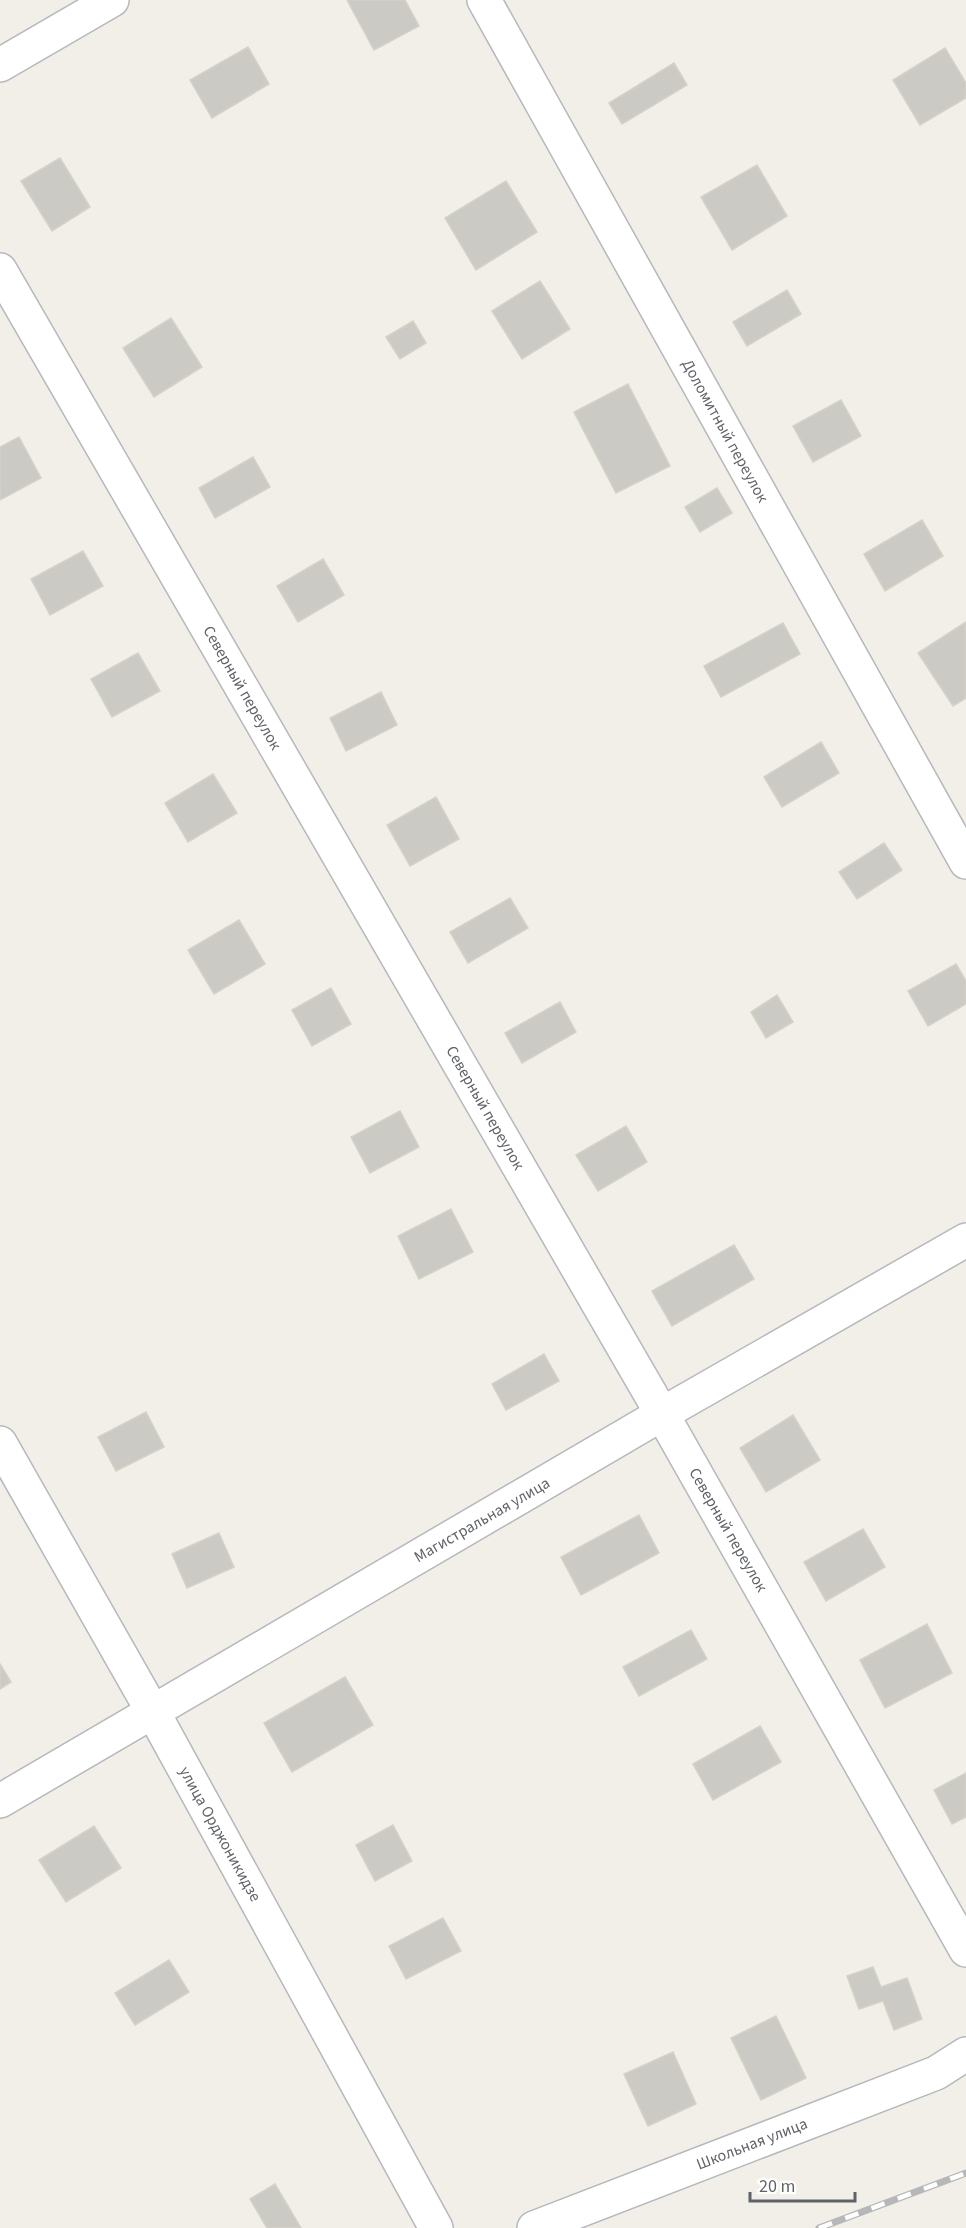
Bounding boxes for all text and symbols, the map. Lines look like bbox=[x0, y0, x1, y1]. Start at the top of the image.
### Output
street label: Доломитный переулок bbox=[676, 355, 774, 507]
street label: Северный переулок bbox=[197, 622, 287, 754]
street label: Северный переулок bbox=[440, 1042, 530, 1174]
street label: Северный переулок bbox=[683, 1464, 773, 1596]
street label: Магистральная улица bbox=[410, 1472, 554, 1568]
street label: улица Орджоникидзе bbox=[174, 1762, 266, 1906]
street label: Школьная улица bbox=[693, 2113, 811, 2175]
scale bar bbox=[750, 2165, 855, 2203]
text: 20 m bbox=[759, 2174, 795, 2199]

